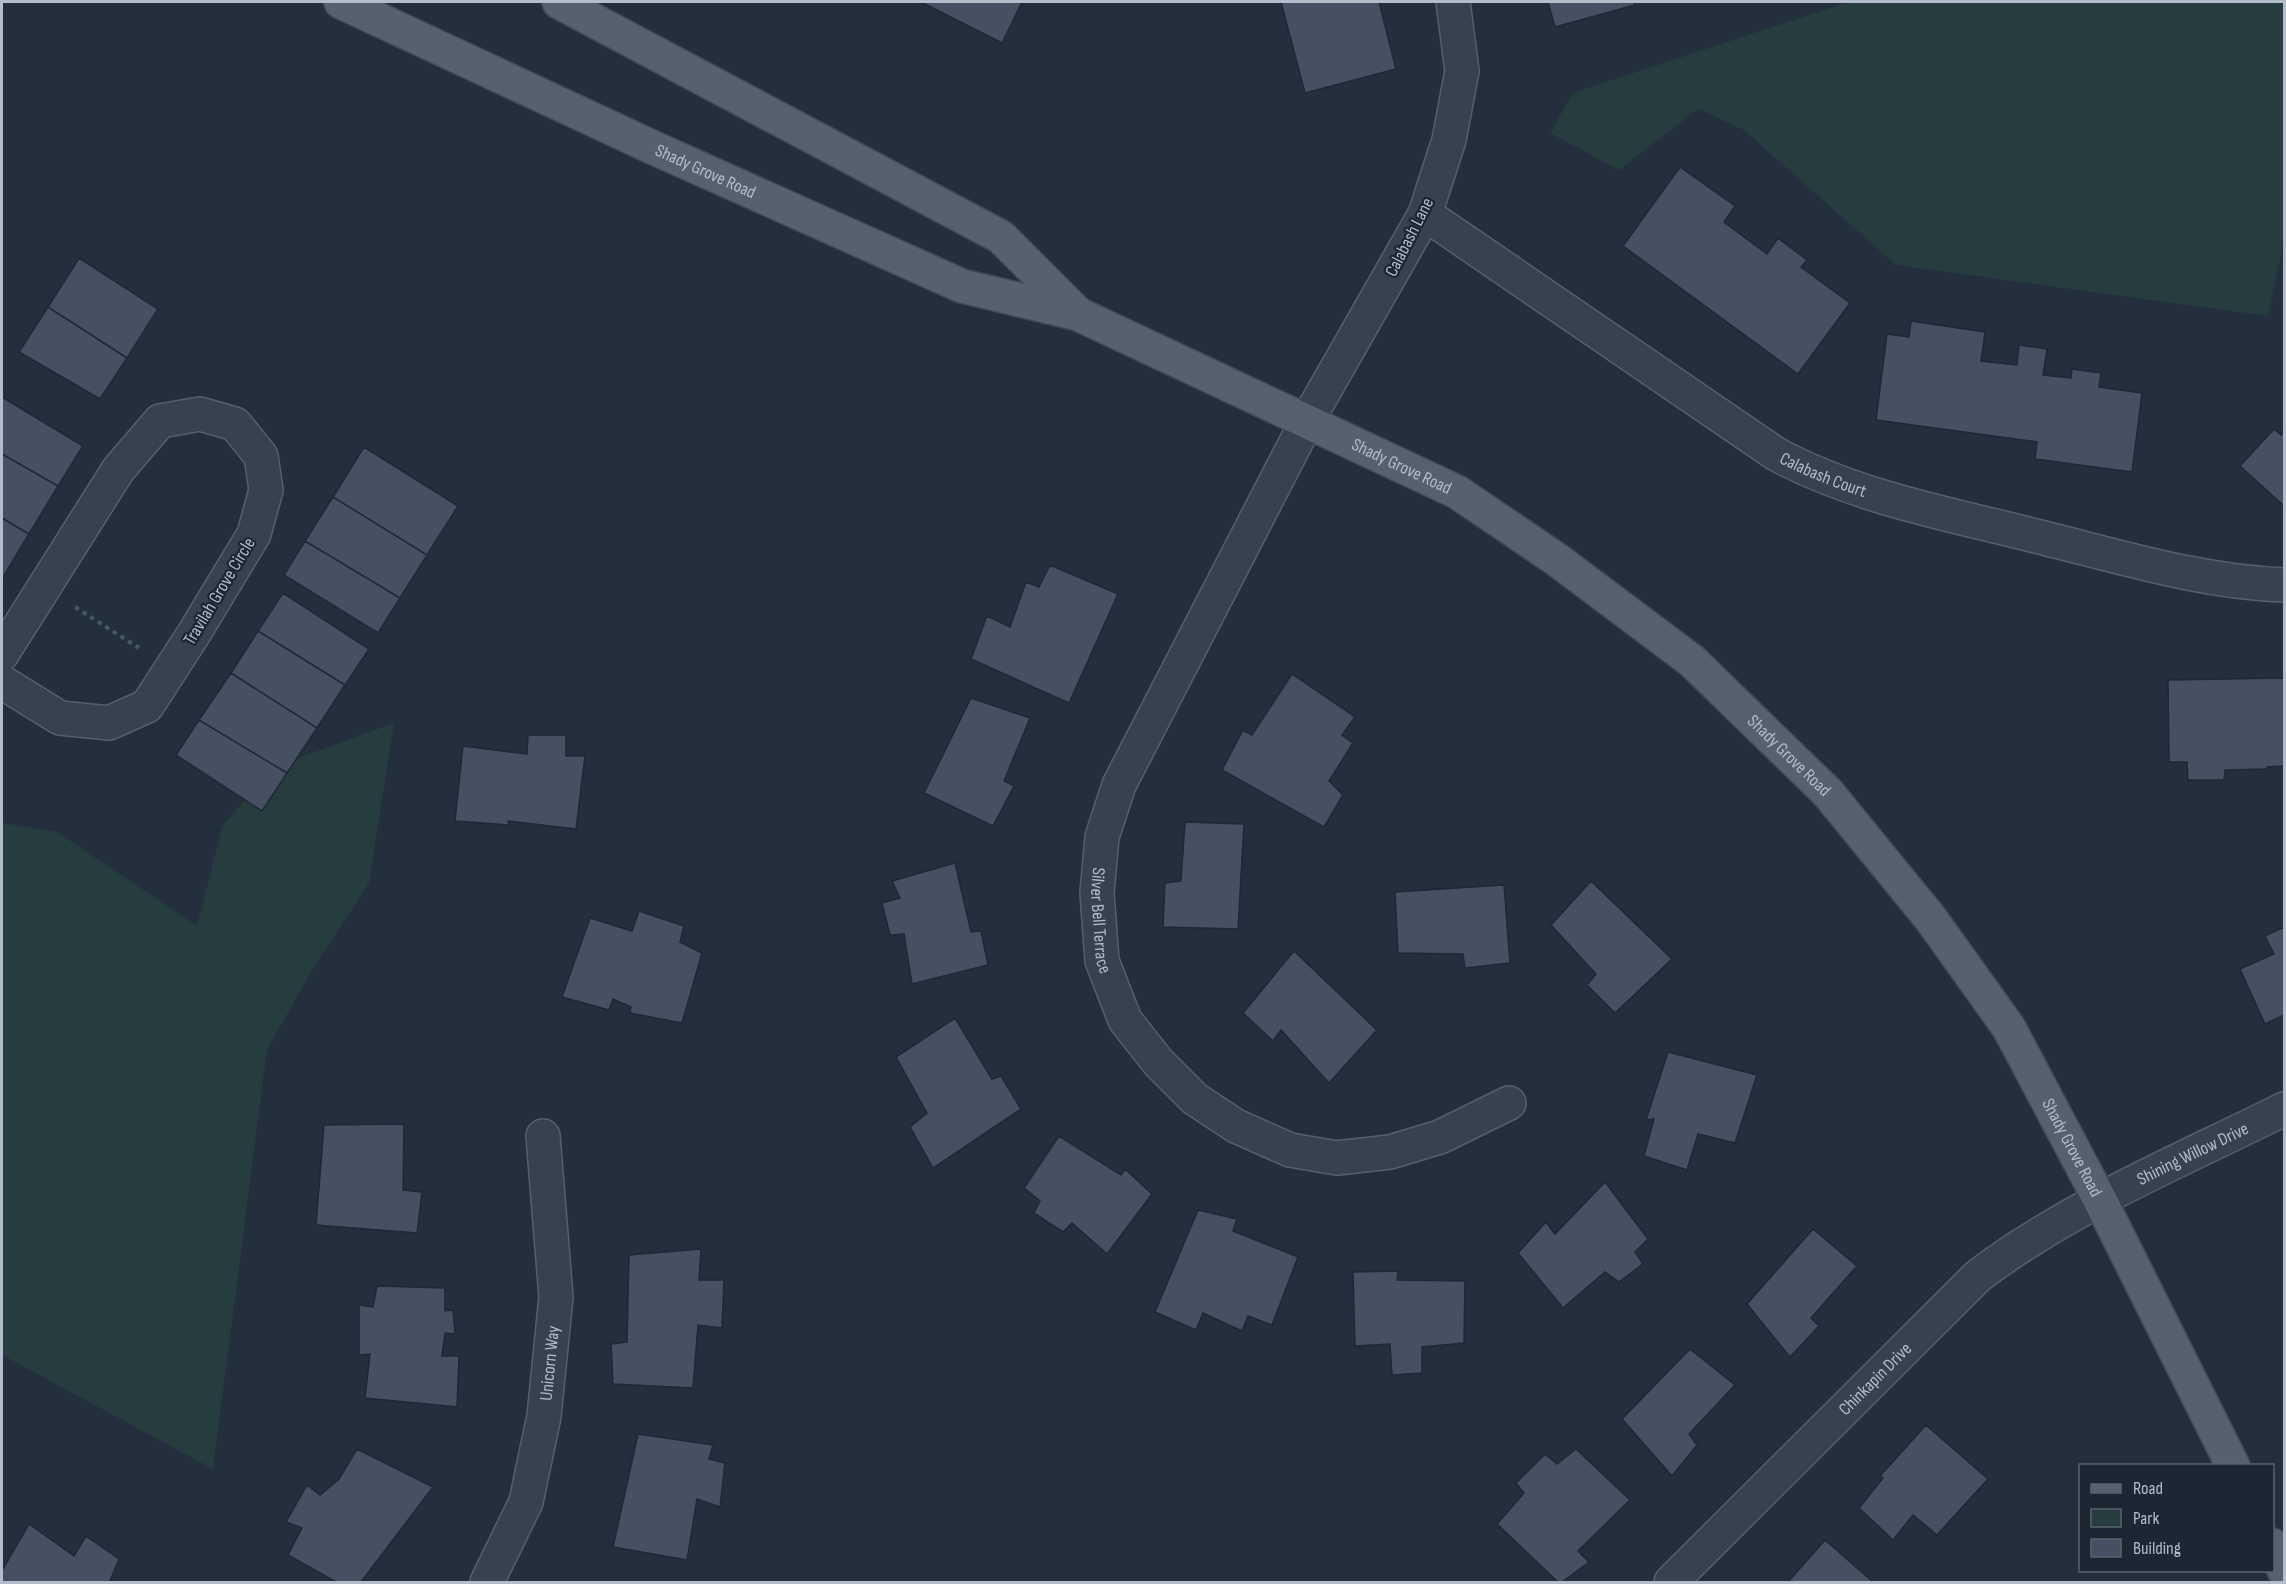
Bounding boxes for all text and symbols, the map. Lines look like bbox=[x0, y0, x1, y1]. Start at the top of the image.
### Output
street label: Shady Grove Road bbox=[652, 140, 759, 203]
street label: Calabash Lane bbox=[1381, 194, 1438, 280]
street label: Shady Grove Road bbox=[1348, 434, 1455, 499]
street label: Calabash Court bbox=[1776, 448, 1870, 502]
street label: Travilah Grove Circle bbox=[179, 534, 260, 649]
street label: Shady Grove Road bbox=[1743, 711, 1835, 801]
street label: Silver Bell Terrace bbox=[1086, 867, 1116, 977]
street label: Shady Grove Road bbox=[2037, 1095, 2106, 1200]
street label: Shining Willow Drive bbox=[2134, 1118, 2252, 1190]
street label: Unicorn Way bbox=[536, 1325, 564, 1402]
street label: Chinkapin Drive bbox=[1835, 1338, 1916, 1420]
legend bbox=[2079, 1464, 2274, 1572]
text: Road bbox=[2133, 1478, 2163, 1499]
text: Park bbox=[2133, 1508, 2159, 1529]
text: Building bbox=[2133, 1538, 2181, 1559]

